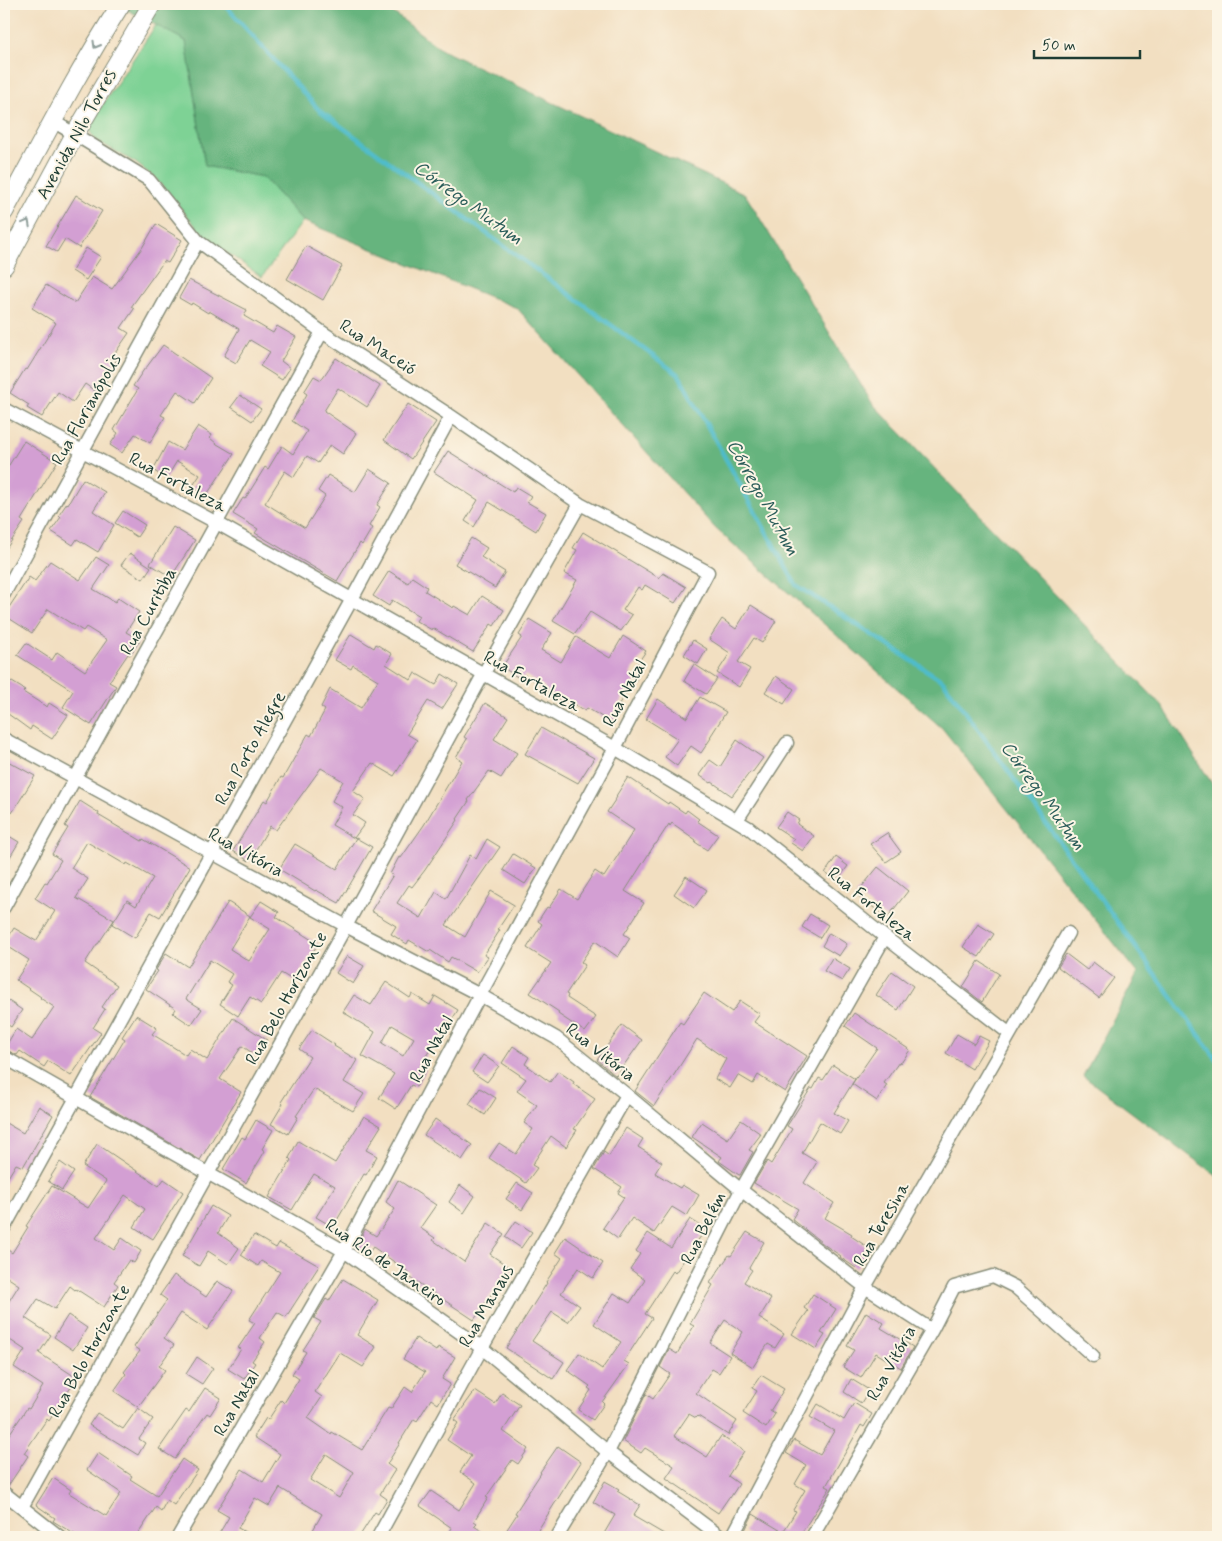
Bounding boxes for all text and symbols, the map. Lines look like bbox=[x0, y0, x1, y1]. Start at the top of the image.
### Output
scale bar bbox=[1034, 28, 1141, 60]
text: 50 m bbox=[1042, 36, 1076, 56]
one-way arrow bbox=[93, 40, 103, 49]
street label: Avenida Nilo Torres bbox=[31, 65, 123, 204]
water label: Córrego Mutum bbox=[407, 155, 528, 253]
one-way arrow bbox=[21, 219, 31, 228]
street label: Rua Maceió bbox=[334, 314, 421, 382]
street label: Rua Florianópolis bbox=[46, 349, 128, 470]
water label: Córrego Mutum bbox=[719, 435, 805, 561]
street label: Rua Fortaleza bbox=[125, 447, 231, 519]
street label: Rua Curitiba bbox=[115, 563, 183, 660]
street label: Rua Fortaleza bbox=[479, 645, 584, 718]
street label: Rua Natal bbox=[597, 656, 653, 731]
street label: Rua Porto Alegre bbox=[210, 687, 294, 811]
water label: Córrego Mutum bbox=[993, 736, 1091, 857]
street label: Rua Vitória bbox=[204, 822, 287, 883]
street label: Rua Fortaleza bbox=[822, 862, 921, 948]
street label: Rua Belo Horizonte bbox=[240, 927, 333, 1069]
street label: Rua Natal bbox=[404, 1012, 460, 1087]
street label: Rua Vitória bbox=[561, 1018, 640, 1088]
street label: Rua Teresina bbox=[848, 1178, 916, 1271]
street label: Rua Belém bbox=[675, 1188, 732, 1269]
street label: Rua Rio de Janeiro bbox=[320, 1213, 451, 1312]
street label: Rua Manaus bbox=[454, 1261, 520, 1352]
street label: Rua Belo Horizonte bbox=[43, 1280, 136, 1422]
street label: Rua Vitória bbox=[861, 1322, 922, 1405]
street label: Rua Natal bbox=[208, 1366, 266, 1441]

